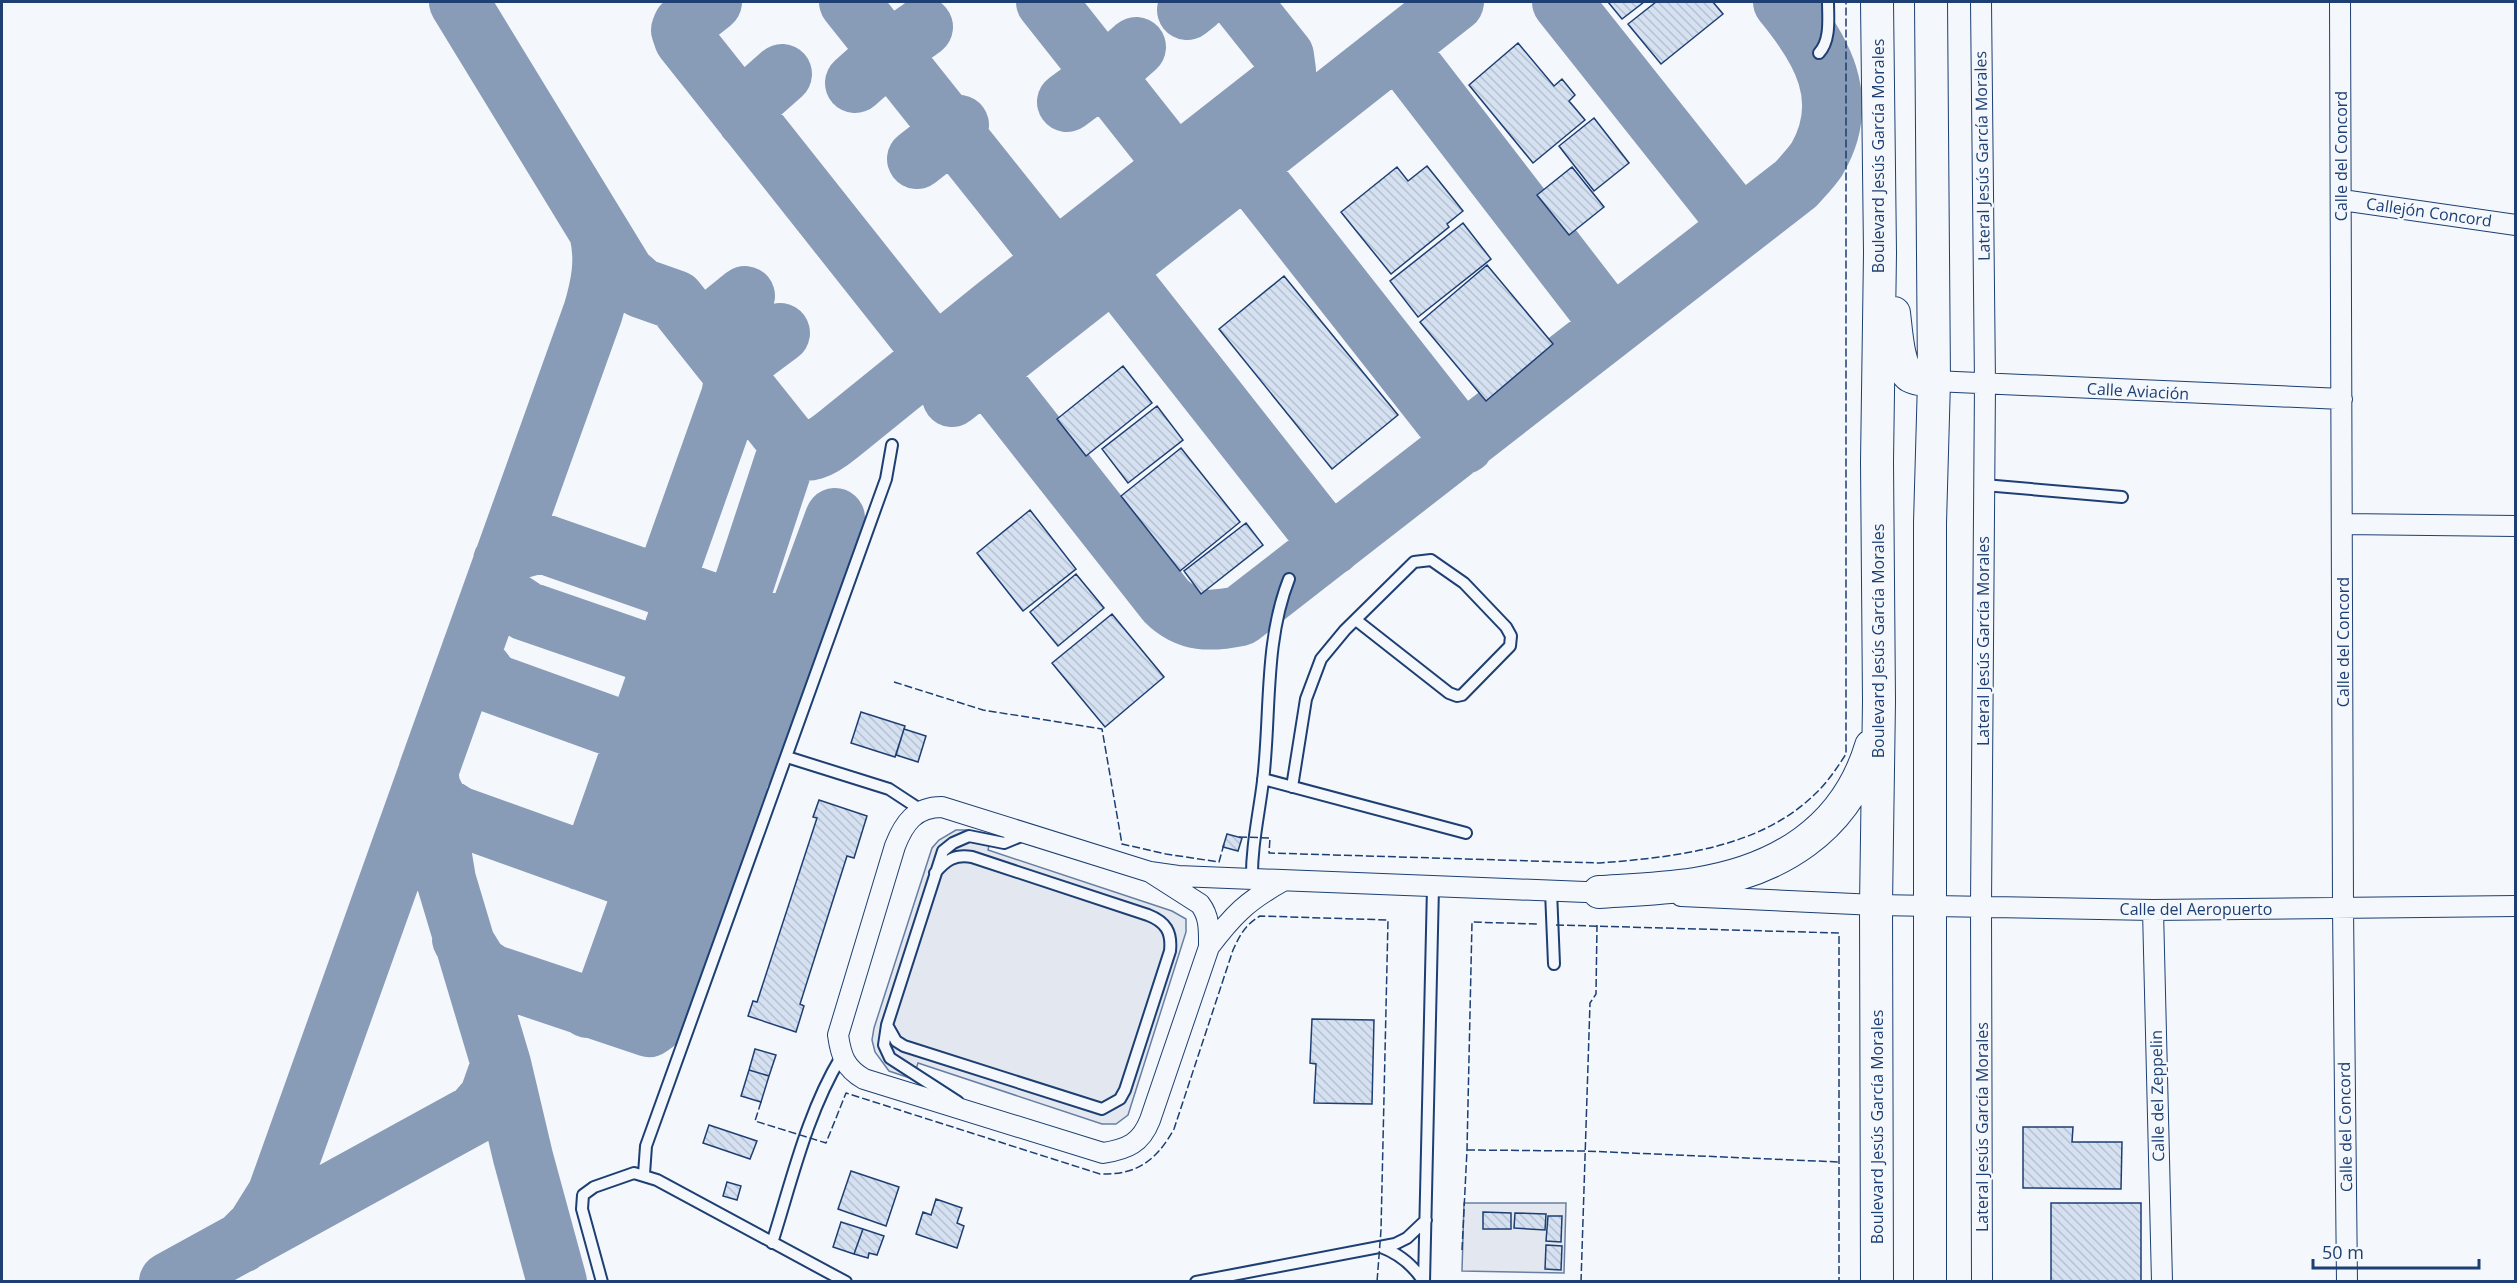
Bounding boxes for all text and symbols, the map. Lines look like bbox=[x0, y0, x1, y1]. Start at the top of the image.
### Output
street label: Boulevard Jesús García Morales bbox=[1867, 39, 1889, 273]
street label: Lateral Jesús García Morales bbox=[1969, 51, 1995, 261]
street label: Calle del Concord bbox=[2330, 91, 2352, 221]
street label: Callejón Concord bbox=[2365, 192, 2493, 232]
street label: Calle Aviación bbox=[2086, 377, 2190, 405]
street label: Boulevard Jesús García Morales bbox=[1867, 524, 1889, 758]
street label: Lateral Jesús García Morales bbox=[1972, 536, 1994, 746]
street label: Calle del Concord bbox=[2332, 577, 2354, 707]
street label: Calle del Aeropuerto bbox=[2120, 898, 2272, 920]
street label: Boulevard Jesús García Morales bbox=[1866, 1010, 1888, 1244]
street label: Lateral Jesús García Morales bbox=[1971, 1022, 1993, 1232]
street label: Calle del Zeppelin bbox=[2145, 1030, 2169, 1162]
street label: Calle del Concord bbox=[2333, 1062, 2357, 1192]
scale bar bbox=[2313, 1232, 2480, 1270]
text: 50 m bbox=[2322, 1240, 2364, 1264]

